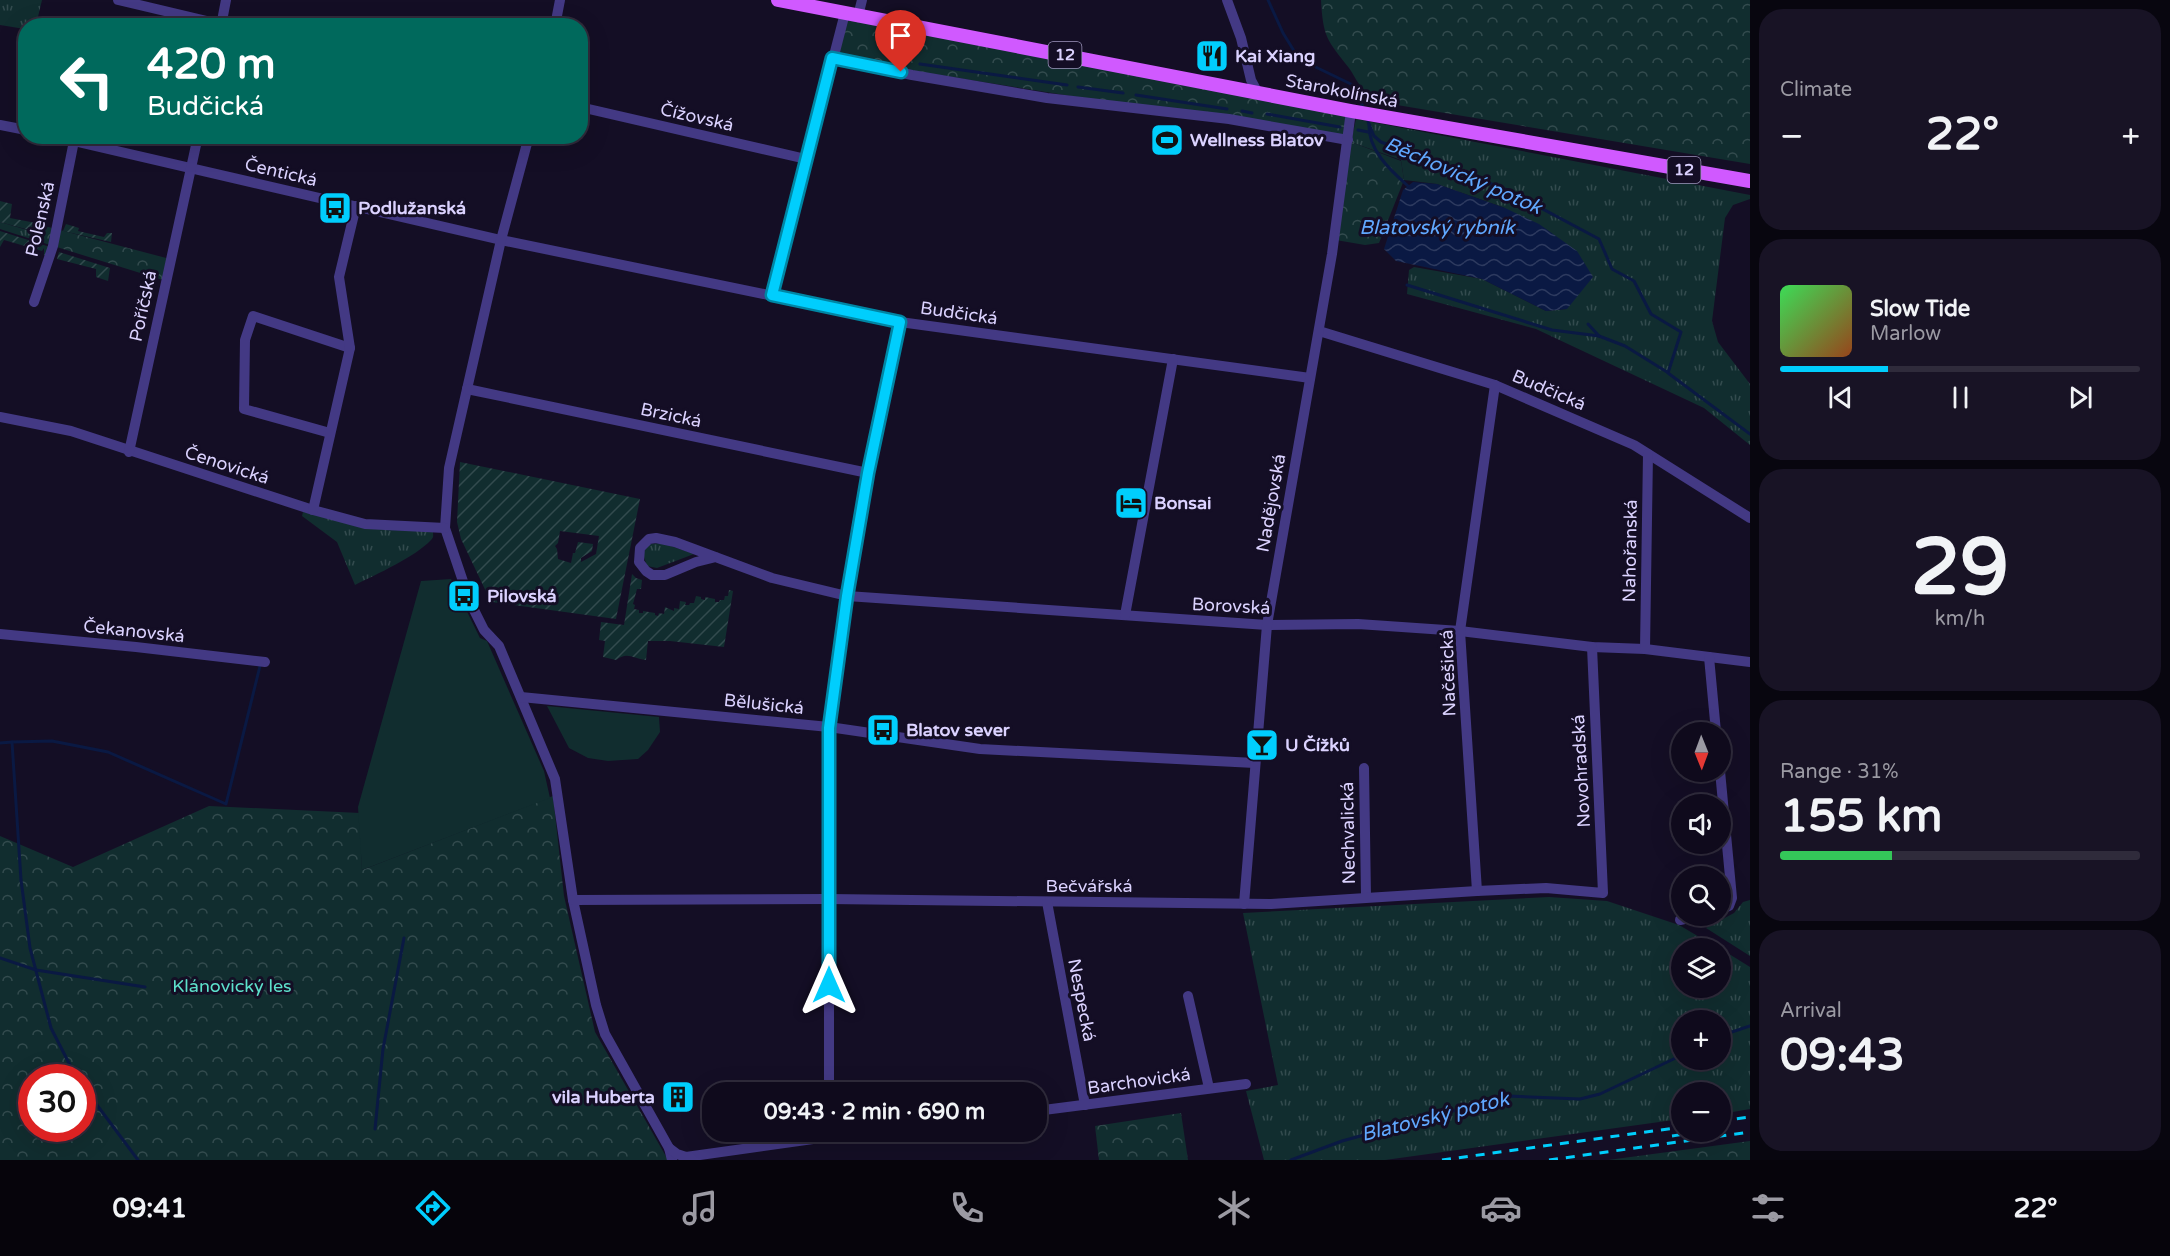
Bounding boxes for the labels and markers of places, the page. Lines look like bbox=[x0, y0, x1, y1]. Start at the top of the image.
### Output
pin bbox=[875, 10, 926, 72]
restaurant icon: Kai Xiang bbox=[1194, 38, 1230, 74]
place label: Kai Xiang bbox=[1235, 45, 1315, 67]
sports icon: Wellness Blatov bbox=[1149, 122, 1185, 158]
place label: Wellness Blatov bbox=[1190, 129, 1324, 151]
bus stop icon: Podlužanská bbox=[317, 190, 353, 226]
place label: Podlužanská bbox=[358, 197, 466, 219]
hotel icon: Bonsai bbox=[1113, 485, 1149, 521]
place label: Bonsai bbox=[1154, 492, 1212, 514]
bus stop icon: Pilovská bbox=[446, 578, 482, 614]
place label: Pilovská bbox=[487, 585, 557, 607]
bus stop icon: Blatov sever bbox=[865, 712, 901, 748]
place label: Blatov sever bbox=[906, 719, 1011, 741]
bar icon: U Čížků bbox=[1244, 727, 1280, 763]
place label: U Čížků bbox=[1285, 734, 1350, 756]
building icon: vila Huberta bbox=[660, 1079, 696, 1115]
place label: vila Huberta bbox=[552, 1086, 655, 1108]

